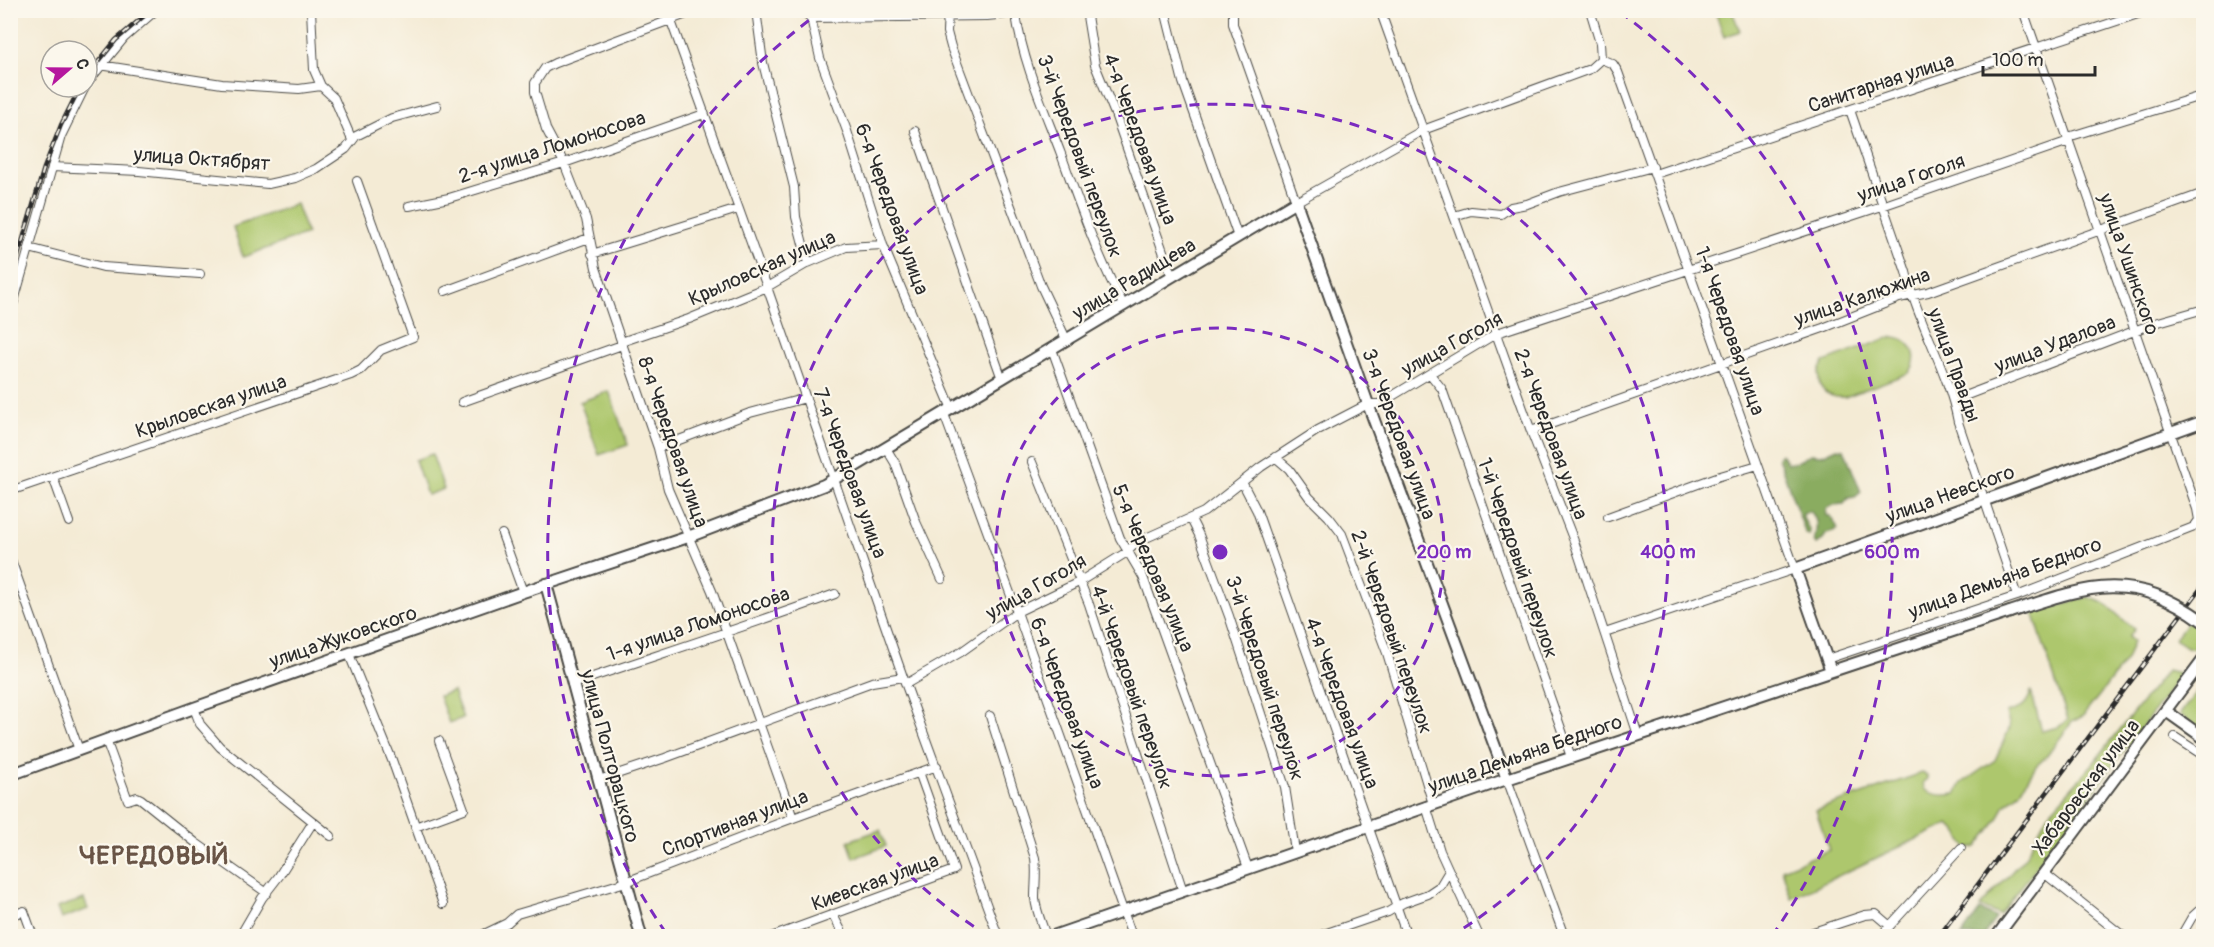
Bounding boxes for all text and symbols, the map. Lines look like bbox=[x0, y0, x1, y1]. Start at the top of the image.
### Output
north arrow bbox=[39, 39, 99, 99]
scale bar bbox=[1983, 39, 2096, 77]
street label: Санитарная улица bbox=[1805, 48, 1957, 118]
text: 100 m bbox=[1992, 49, 2044, 72]
street label: 4-я Чередовая улица bbox=[1097, 50, 1183, 228]
street label: 3-й Чередовый переулок bbox=[1032, 51, 1128, 261]
text: С bbox=[71, 56, 93, 72]
street label: 2-я улица Ломоносова bbox=[455, 105, 649, 189]
street label: 6-я Чередовая улица bbox=[849, 120, 935, 298]
street label: улица Октябрят bbox=[132, 142, 271, 176]
street label: улица Гоголя bbox=[1853, 148, 1968, 208]
street label: улица Ушинского bbox=[2093, 189, 2165, 338]
street label: Крыловская улица bbox=[685, 224, 839, 312]
street label: улица Радищева bbox=[1067, 232, 1200, 326]
street label: 1-я Чередовая улица bbox=[1689, 243, 1771, 419]
street label: улица Калюжина bbox=[1790, 262, 1933, 332]
street label: улица Правды bbox=[1921, 304, 1986, 425]
street label: улица Гоголя bbox=[1396, 306, 1507, 383]
street label: улица Удалова bbox=[1990, 309, 2119, 379]
street label: 3-я Чередовая улица bbox=[1356, 345, 1442, 523]
street label: 2-я Чередовая улица bbox=[1508, 345, 1594, 523]
street label: 8-я Чередовая улица bbox=[632, 353, 714, 531]
street label: Крыловская улица bbox=[132, 368, 290, 444]
street label: 7-я Чередовая улица bbox=[808, 384, 892, 562]
street label: 1-й Чередовый переулок bbox=[1472, 455, 1564, 661]
street label: улица Невского bbox=[1881, 459, 2018, 529]
street label: 5-я Чередовая улица bbox=[1106, 480, 1200, 656]
street label: 2-й Чередовый переулок bbox=[1345, 527, 1439, 737]
street label: улица Демьяна Бедного bbox=[1904, 531, 2105, 625]
text: 200 m bbox=[1417, 541, 1471, 564]
text: 400 m bbox=[1641, 541, 1695, 564]
text: 600 m bbox=[1865, 541, 1919, 564]
centre of rings bbox=[1210, 542, 1230, 562]
street label: улица Гоголя bbox=[980, 548, 1091, 626]
street label: 3-й Чередовый переулок bbox=[1220, 573, 1310, 783]
street label: 1-я улица Ломоносова bbox=[603, 581, 793, 667]
street label: 4-й Чередовый переулок bbox=[1085, 582, 1179, 792]
street label: улица Жуковского bbox=[265, 600, 420, 674]
street label: 6-я Чередовая улица bbox=[1024, 614, 1110, 792]
street label: 4-я Чередовая улица bbox=[1299, 614, 1385, 792]
street label: улица Полторацкого bbox=[575, 666, 645, 845]
street label: улица Демьяна Бедного bbox=[1424, 709, 1626, 799]
street label: Хабаровская улица bbox=[2027, 714, 2145, 860]
street label: Спортивная улица bbox=[659, 784, 811, 862]
district label: ЧЕРЕДОВЫЙ bbox=[79, 840, 229, 872]
street label: Киевская улица bbox=[808, 847, 942, 917]

